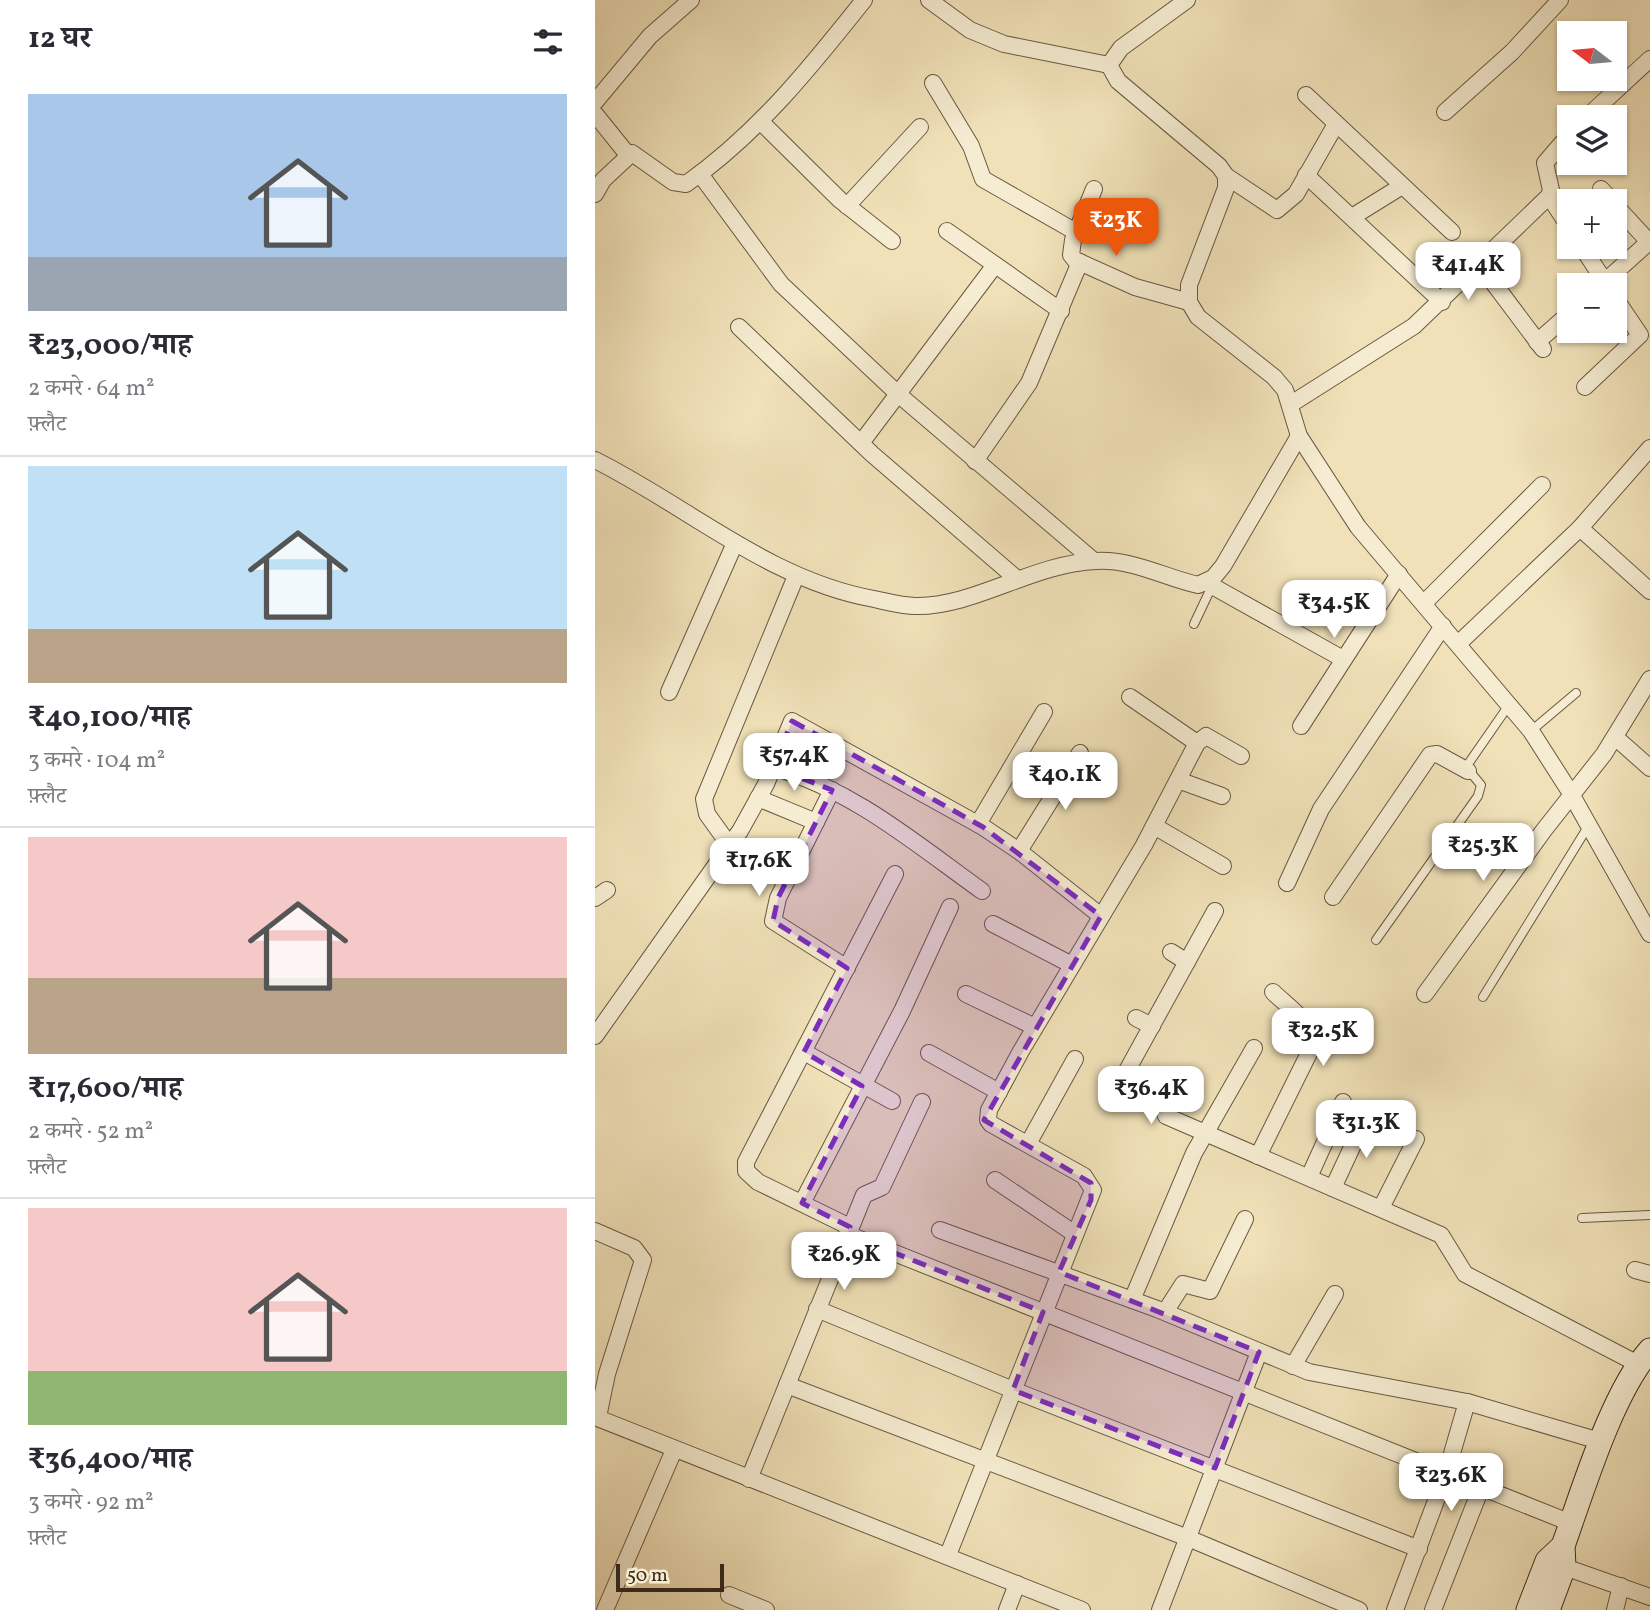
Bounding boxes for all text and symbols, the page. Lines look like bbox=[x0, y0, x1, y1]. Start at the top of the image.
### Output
text: 12 घर bbox=[28, 18, 91, 60]
north arrow bbox=[1557, 21, 1627, 91]
map controls bbox=[1557, 21, 1627, 343]
icon: filters bbox=[529, 23, 567, 61]
button: layers bbox=[1557, 105, 1627, 175]
icon: home bbox=[235, 140, 361, 266]
button: + bbox=[1557, 189, 1627, 259]
pin: ₹23K bbox=[1075, 198, 1157, 258]
text: ₹23K bbox=[1090, 205, 1142, 237]
pin: ₹41.4K bbox=[1411, 243, 1525, 302]
text: ₹41.4K bbox=[1431, 249, 1505, 281]
button: − bbox=[1557, 273, 1627, 343]
text: ₹23,000/माह bbox=[28, 325, 192, 367]
text: 2 कमरे · 64 m² bbox=[28, 373, 155, 405]
text: फ़्लैट bbox=[28, 409, 66, 441]
icon: home bbox=[235, 512, 361, 638]
pin: ₹34.5K bbox=[1277, 580, 1391, 640]
text: ₹34.5K bbox=[1298, 587, 1370, 619]
text: ₹40,100/माह bbox=[28, 697, 191, 739]
pin: ₹57.4K bbox=[737, 734, 851, 793]
text: ₹57.4K bbox=[759, 740, 829, 772]
text: 3 कमरे · 104 m² bbox=[28, 745, 165, 777]
pin: ₹40.1K bbox=[1008, 752, 1122, 812]
text: ₹40.1K bbox=[1029, 759, 1101, 791]
text: फ़्लैट bbox=[28, 781, 66, 813]
pin: ₹25.3K bbox=[1426, 824, 1540, 883]
text: ₹25.3K bbox=[1448, 830, 1518, 862]
pin: ₹17.6K bbox=[702, 838, 816, 898]
text: ₹17.6K bbox=[726, 845, 792, 877]
icon: home bbox=[235, 883, 361, 1009]
pin: ₹32.5K bbox=[1266, 1009, 1380, 1068]
text: ₹32.5K bbox=[1288, 1015, 1358, 1047]
pin: ₹36.4K bbox=[1094, 1066, 1208, 1126]
text: ₹17,600/माह bbox=[28, 1068, 183, 1110]
text: ₹36.4K bbox=[1114, 1073, 1188, 1105]
pin: ₹31.3K bbox=[1309, 1100, 1423, 1160]
text: ₹31.3K bbox=[1332, 1107, 1400, 1139]
text: 2 कमरे · 52 m² bbox=[28, 1116, 153, 1148]
text: फ़्लैट bbox=[28, 1152, 66, 1184]
pin: ₹26.9K bbox=[787, 1232, 901, 1292]
text: ₹26.9K bbox=[807, 1239, 881, 1271]
icon: home bbox=[235, 1254, 361, 1380]
text: ₹36,400/माह bbox=[28, 1439, 192, 1481]
pin: ₹23.6K bbox=[1394, 1454, 1508, 1513]
text: ₹23.6K bbox=[1415, 1460, 1487, 1492]
text: 3 कमरे · 92 m² bbox=[28, 1487, 154, 1519]
text: फ़्लैट bbox=[28, 1523, 66, 1555]
scale bar bbox=[616, 1561, 725, 1593]
text: 50 m bbox=[627, 1563, 668, 1589]

